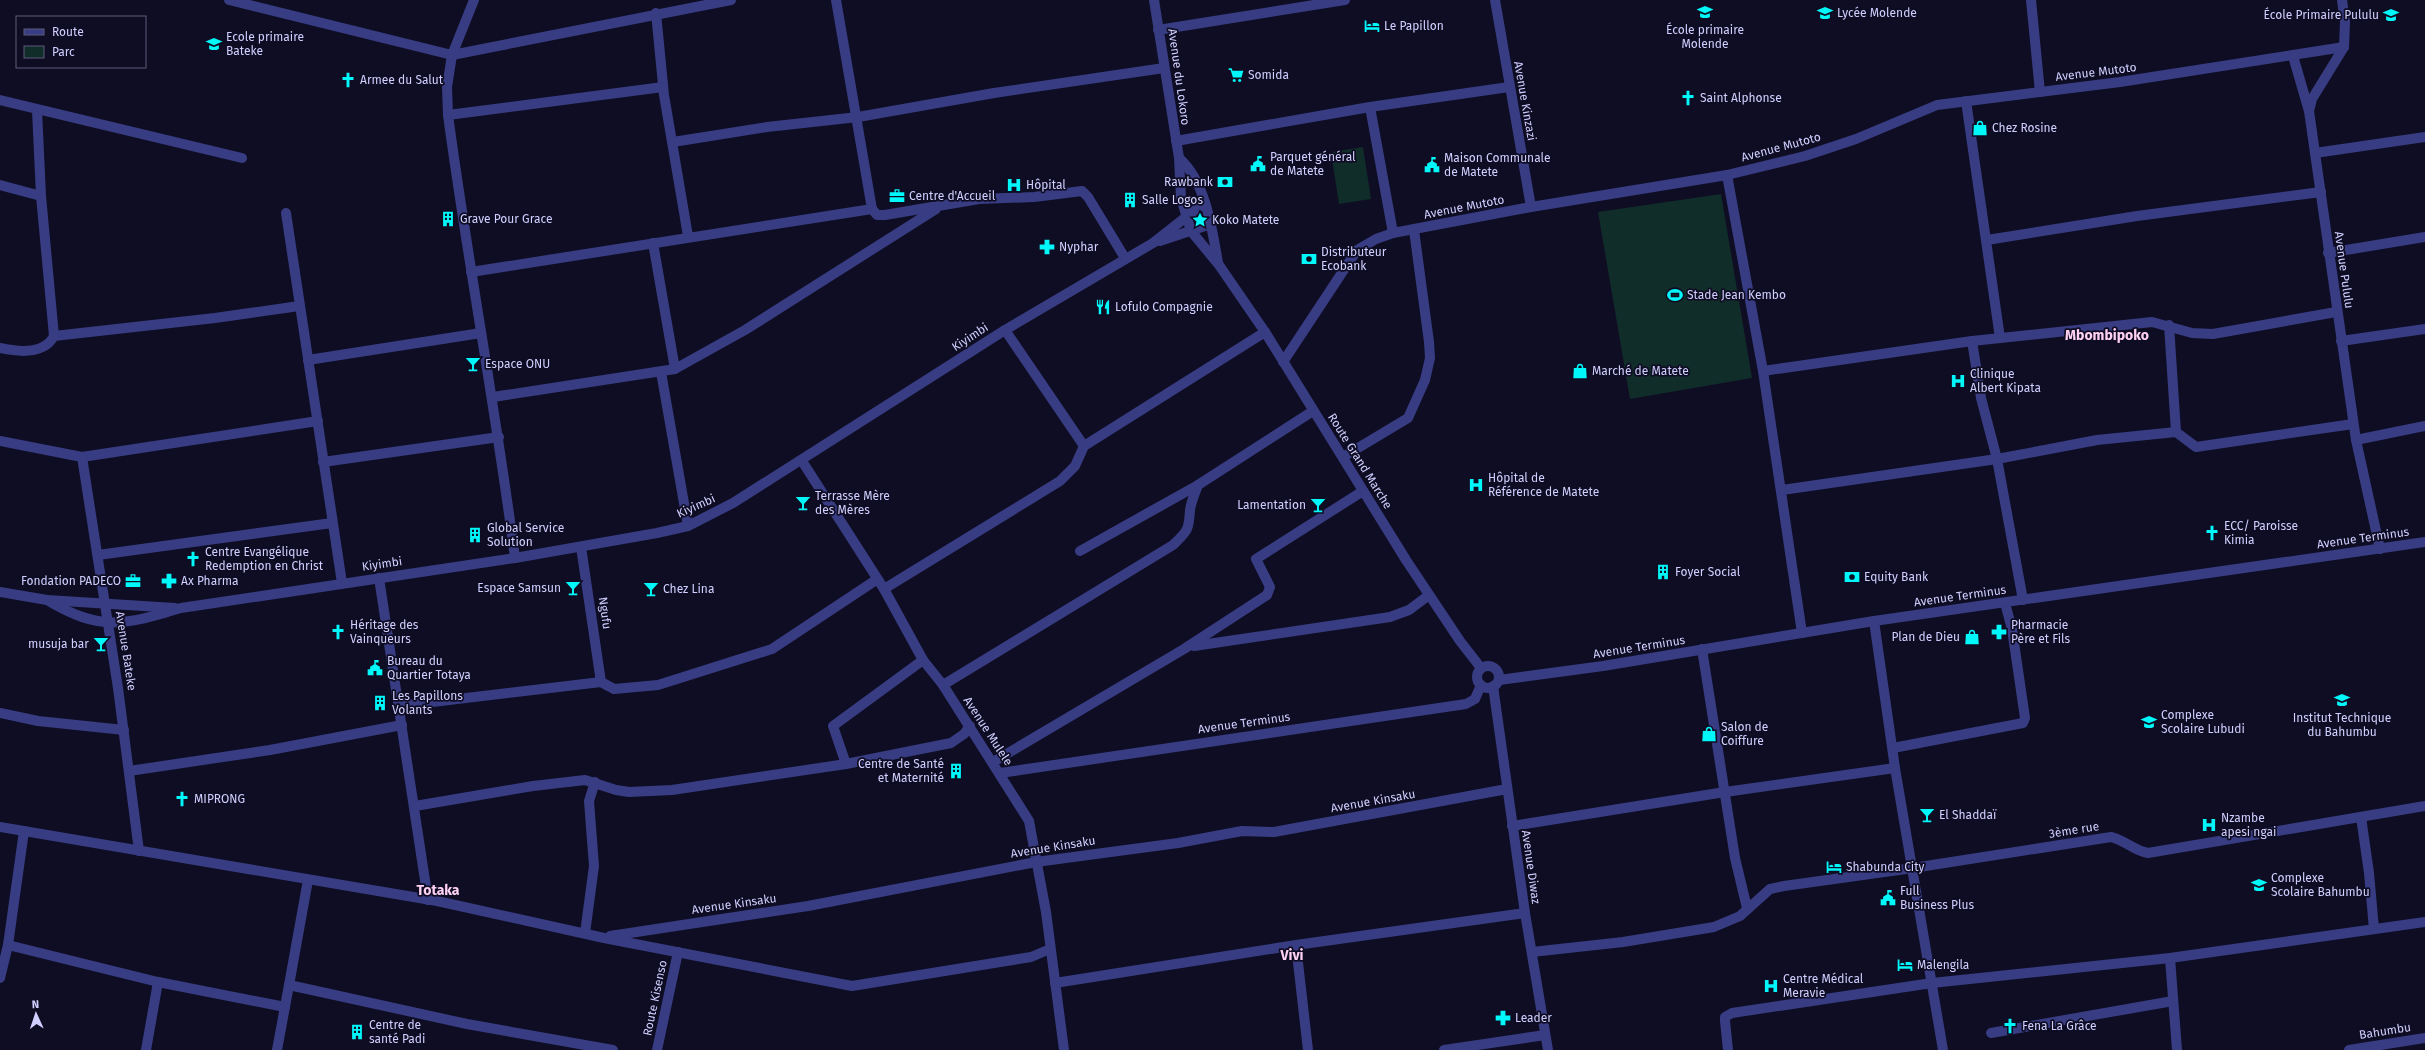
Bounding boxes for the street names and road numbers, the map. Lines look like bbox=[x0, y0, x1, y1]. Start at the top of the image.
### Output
street label: Avenue du Lokoro bbox=[1165, 28, 1193, 126]
street label: Avenue Kinzazi bbox=[1511, 60, 1539, 142]
street label: Avenue Mutoto bbox=[2055, 60, 2137, 84]
street label: Avenue Mutoto bbox=[1740, 130, 1822, 164]
street label: Avenue Mutoto bbox=[1423, 192, 1505, 222]
street label: Avenue Pululu bbox=[2332, 231, 2356, 309]
street label: Kiyimbi bbox=[949, 320, 991, 354]
street label: Route Grand Marche bbox=[1325, 411, 1395, 511]
street label: Kiyimbi bbox=[675, 491, 717, 521]
street label: Avenue Terminus bbox=[2316, 525, 2410, 551]
street label: Kiyimbi bbox=[361, 554, 403, 574]
street label: Avenue Terminus bbox=[1913, 583, 2007, 609]
street label: Ngufu bbox=[596, 596, 614, 630]
street label: Avenue Bateke bbox=[113, 610, 139, 692]
street label: Avenue Terminus bbox=[1592, 633, 1686, 661]
street label: Avenue Mulele bbox=[961, 694, 1015, 768]
street label: Avenue Terminus bbox=[1197, 710, 1291, 736]
street label: Avenue Kinsaku bbox=[1330, 787, 1416, 815]
street label: 3ème rue bbox=[2048, 819, 2100, 841]
street label: Avenue Diwaz bbox=[1519, 829, 1543, 905]
street label: Avenue Kinsaku bbox=[1010, 833, 1096, 861]
street label: Avenue Kinsaku bbox=[691, 891, 777, 917]
street label: Route Kisenso bbox=[640, 959, 670, 1037]
street label: Bahumbu bbox=[2358, 1020, 2412, 1042]

